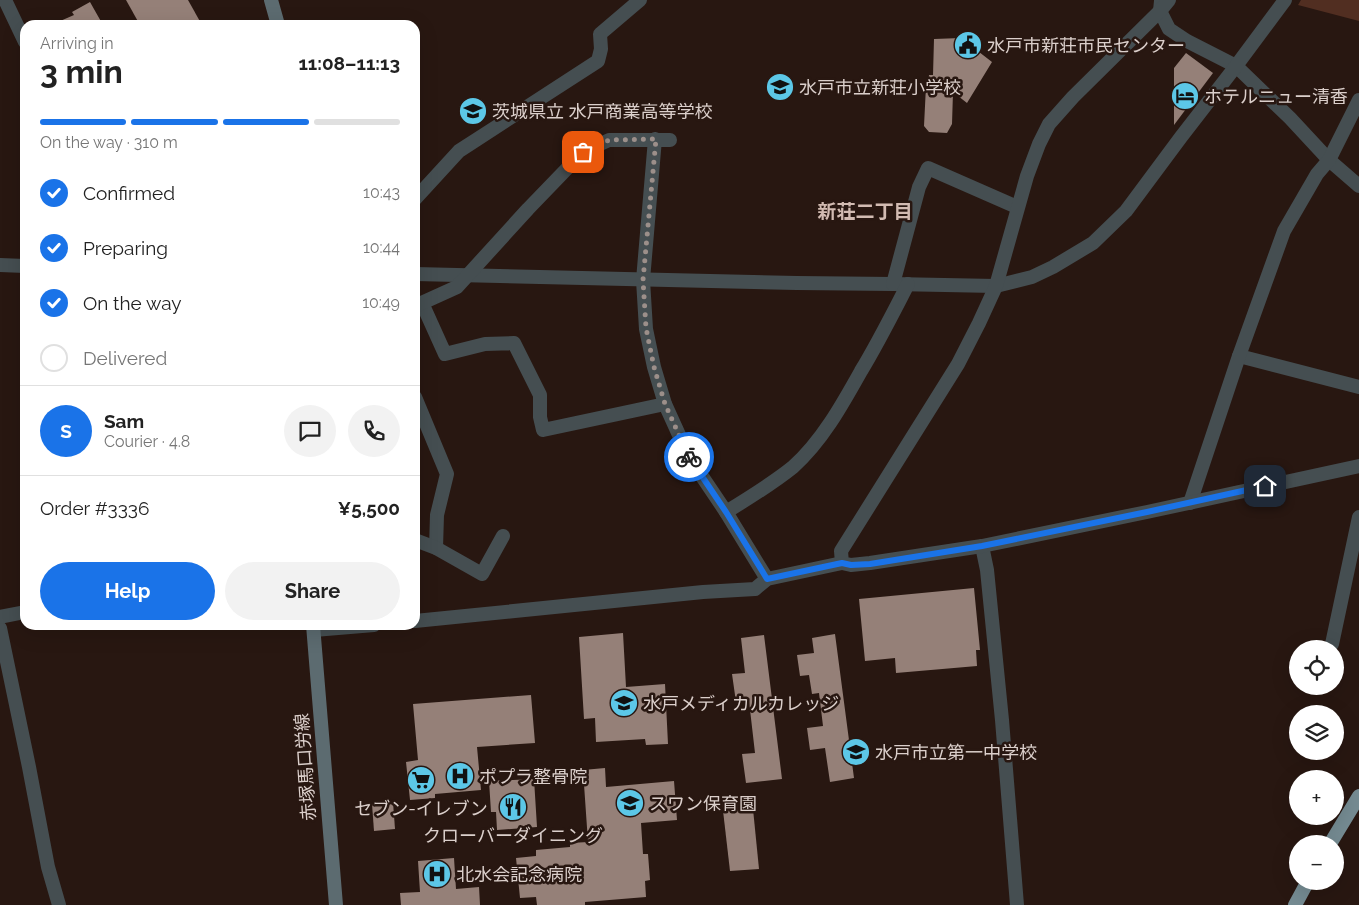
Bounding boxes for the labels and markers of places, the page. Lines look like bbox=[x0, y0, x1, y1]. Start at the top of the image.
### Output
public building icon: 水戸市新荘市民センター bbox=[953, 30, 983, 60]
place label: 水戸市新荘市民センター bbox=[987, 35, 1185, 56]
school or university icon: 水戸市立新荘小学校 bbox=[765, 72, 795, 102]
place label: 水戸市立新荘小学校 bbox=[799, 77, 961, 98]
hotel icon: ホテルニュー清香 bbox=[1170, 81, 1200, 111]
place label: ホテルニュー清香 bbox=[1204, 86, 1348, 107]
school or university icon: 茨城県立 水戸商業高等学校 bbox=[458, 96, 488, 126]
place label: 茨城県立 水戸商業高等学校 bbox=[492, 101, 713, 122]
pin bbox=[562, 131, 604, 173]
pin bbox=[1244, 465, 1286, 507]
school or university icon: 水戸メディカルカレッジ bbox=[609, 688, 639, 718]
place label: 水戸メディカルカレッジ bbox=[643, 693, 839, 714]
school or university icon: 水戸市立第一中学校 bbox=[841, 737, 871, 767]
place label: 水戸市立第一中学校 bbox=[875, 742, 1037, 763]
hospital icon: ポプラ整骨院 bbox=[445, 761, 475, 791]
supermarket icon: セブン-イレブン bbox=[406, 765, 436, 795]
place label: ポプラ整骨院 bbox=[479, 766, 587, 787]
school or university icon: スワン保育園 bbox=[615, 788, 645, 818]
restaurant icon: クローバーダイニング bbox=[498, 792, 528, 822]
place label: スワン保育園 bbox=[649, 793, 757, 814]
place label: セブン-イレブン bbox=[354, 798, 488, 819]
place label: クローバーダイニング bbox=[423, 825, 603, 846]
hospital icon: 北水会記念病院 bbox=[422, 859, 452, 889]
place label: 北水会記念病院 bbox=[456, 864, 582, 885]

